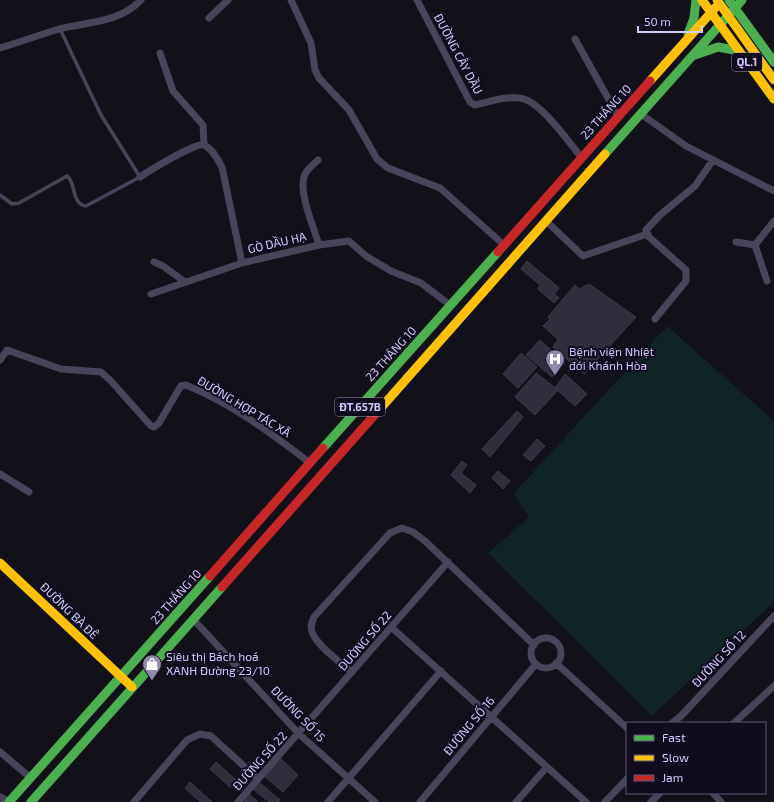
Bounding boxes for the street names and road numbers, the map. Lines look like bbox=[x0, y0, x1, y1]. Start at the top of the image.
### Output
street label: ĐƯỜNG CÂY DẦU bbox=[432, 11, 486, 96]
road number: QL.1 bbox=[732, 53, 762, 71]
street label: 23 THÁNG 10 bbox=[577, 81, 634, 142]
street label: GÒ DẦU HẠ bbox=[246, 228, 308, 257]
street label: 23 THÁNG 10 bbox=[362, 323, 419, 384]
street label: ĐƯỜNG HỢP TÁC XÃ bbox=[195, 373, 294, 441]
road number: ĐT.657B bbox=[335, 398, 385, 416]
street label: 23 THÁNG 10 bbox=[147, 566, 204, 627]
street label: ĐƯỜNG BÀ ĐÊ bbox=[38, 579, 102, 642]
street label: ĐƯỜNG SỐ 22 bbox=[334, 607, 394, 673]
street label: ĐƯỜNG SỐ 12 bbox=[688, 626, 748, 689]
street label: ĐƯỜNG SỐ 15 bbox=[269, 682, 329, 744]
street label: ĐƯỜNG SỐ 16 bbox=[439, 692, 497, 757]
street label: ĐƯỜNG SỐ 22 bbox=[229, 727, 289, 792]

